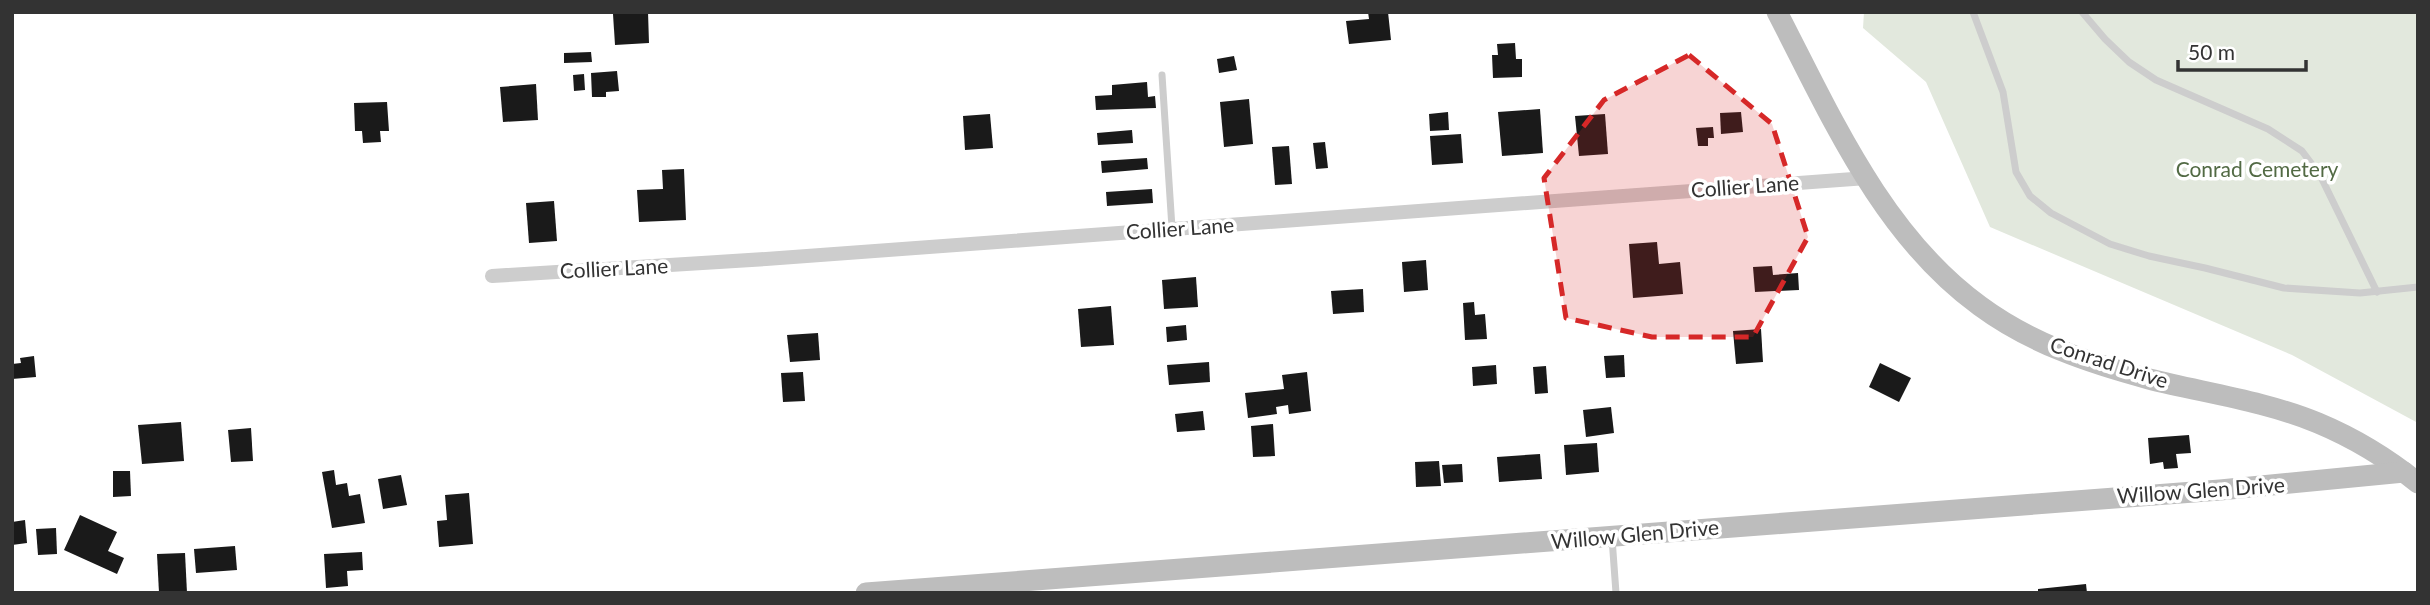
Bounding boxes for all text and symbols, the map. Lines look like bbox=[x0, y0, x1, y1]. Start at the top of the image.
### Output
scale bar bbox=[2178, 28, 2306, 72]
text: 50 m bbox=[2188, 39, 2235, 64]
park label: Conrad Cemetery bbox=[2176, 156, 2339, 181]
street label: Collier Lane bbox=[1690, 169, 1800, 202]
street label: Collier Lane bbox=[1125, 211, 1235, 244]
street label: Collier Lane bbox=[559, 252, 669, 283]
street label: Conrad Drive bbox=[2047, 331, 2172, 392]
street label: Willow Glen Drive bbox=[2116, 471, 2286, 508]
street label: Willow Glen Drive bbox=[1550, 514, 1720, 553]

